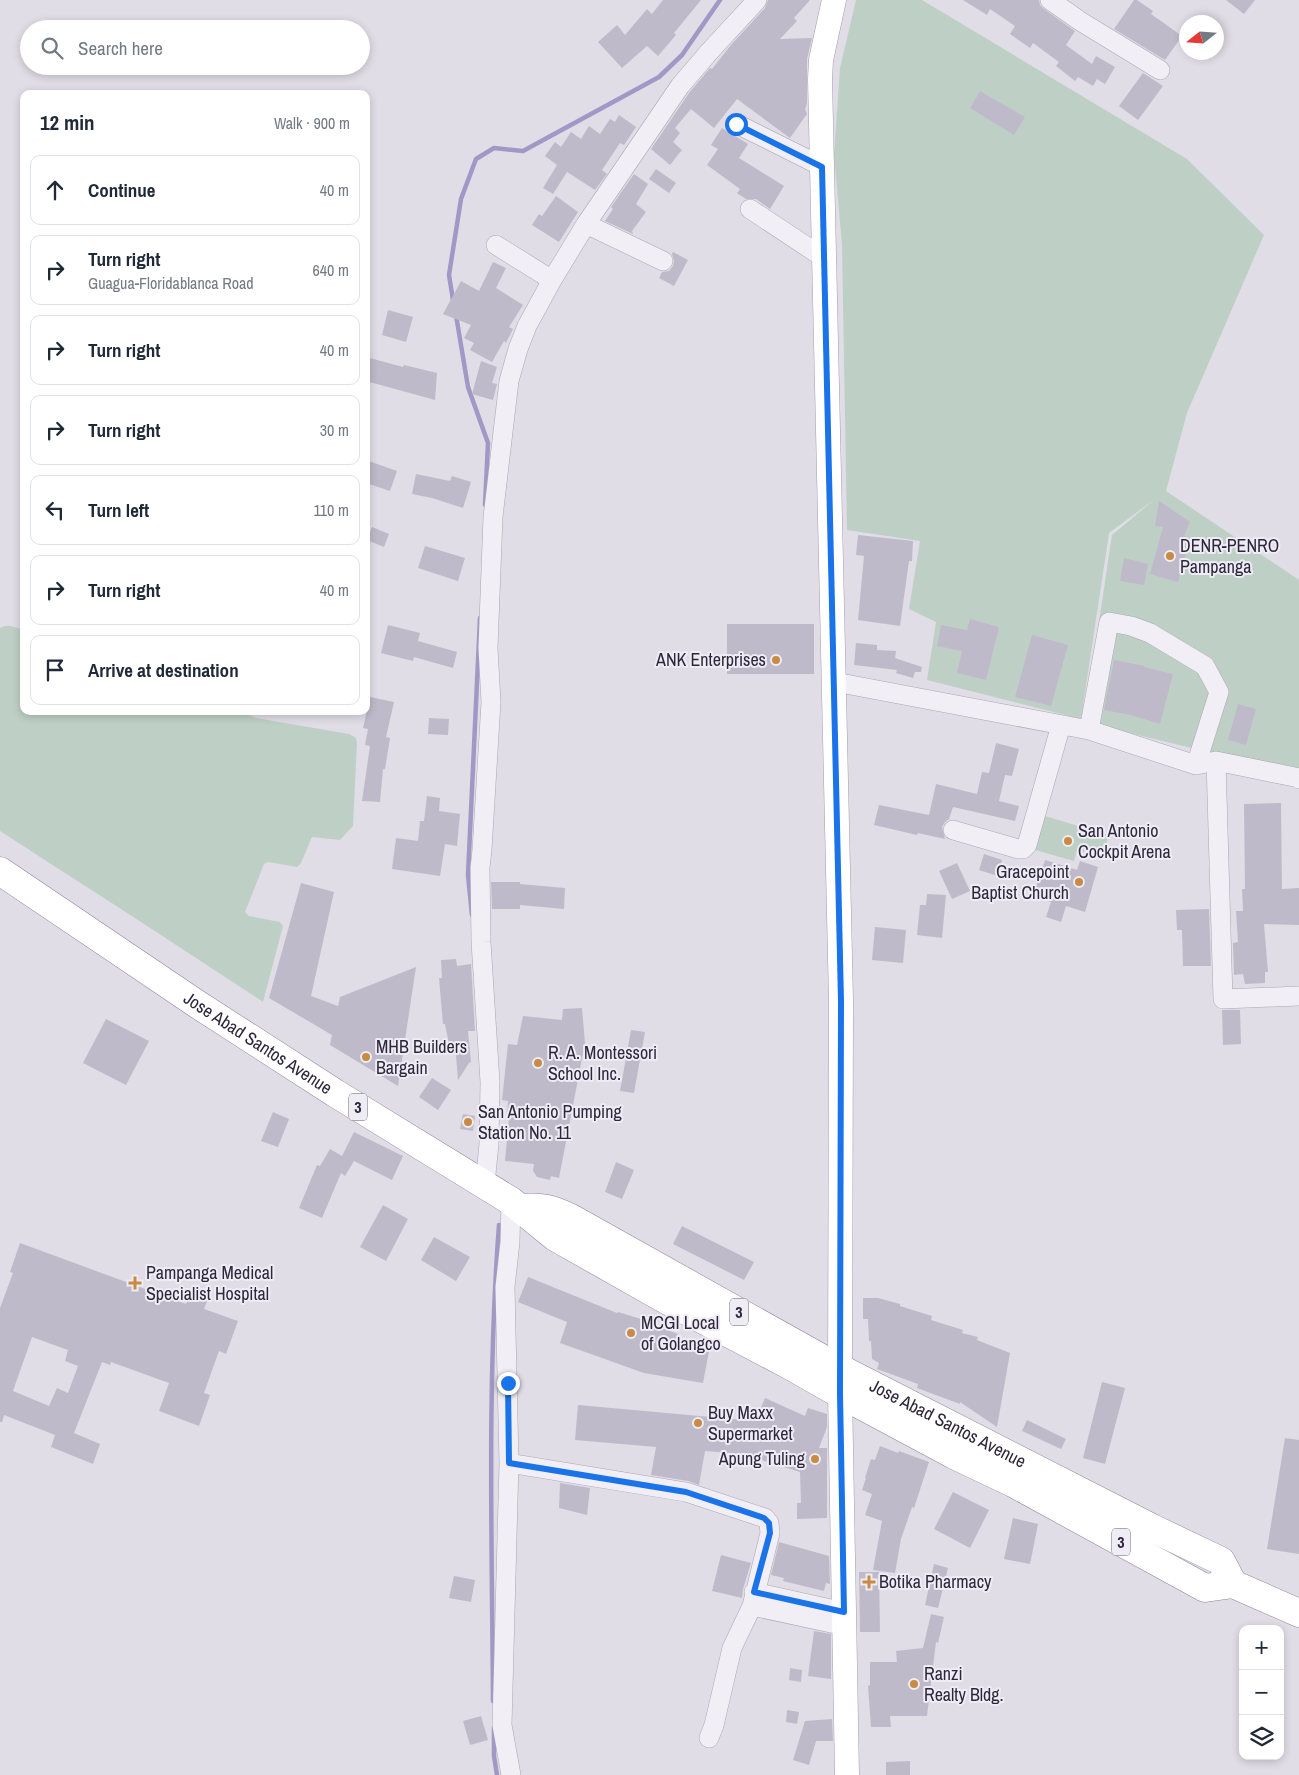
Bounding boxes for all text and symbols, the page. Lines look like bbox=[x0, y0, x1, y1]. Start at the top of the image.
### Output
north arrow bbox=[1179, 15, 1224, 60]
search box bbox=[20, 20, 370, 75]
icon: search bbox=[38, 34, 66, 62]
text: Search here bbox=[78, 35, 163, 61]
text: 12 min bbox=[40, 108, 95, 137]
text: Walk · 900 m bbox=[274, 112, 350, 134]
route start bbox=[725, 113, 748, 136]
icon: ahead bbox=[41, 176, 69, 204]
text: Continue bbox=[88, 177, 156, 203]
text: 40 m bbox=[320, 179, 349, 201]
text: Turn right bbox=[88, 246, 160, 272]
icon: right bbox=[41, 256, 69, 284]
text: 640 m bbox=[313, 259, 349, 281]
text: Guagua-Floridablanca Road bbox=[88, 272, 254, 294]
icon: right bbox=[41, 336, 69, 364]
text: Turn right bbox=[88, 337, 160, 363]
text: 40 m bbox=[320, 339, 349, 361]
icon: right bbox=[41, 416, 69, 444]
text: Turn right bbox=[88, 417, 160, 443]
text: 30 m bbox=[320, 419, 349, 441]
icon: left bbox=[41, 496, 69, 524]
text: Turn left bbox=[88, 497, 149, 523]
text: 110 m bbox=[313, 499, 349, 521]
place label: DENR-PENRO Pampanga bbox=[1180, 533, 1279, 579]
marker: DENR-PENRO Pampanga bbox=[1164, 550, 1176, 562]
icon: right bbox=[41, 576, 69, 604]
text: Turn right bbox=[88, 577, 160, 603]
text: 40 m bbox=[320, 579, 349, 601]
place label: ANK Enterprises bbox=[655, 647, 766, 672]
marker: ANK Enterprises bbox=[770, 654, 782, 666]
icon: arrive bbox=[41, 656, 69, 684]
text: Arrive at destination bbox=[88, 657, 239, 683]
place label: San Antonio Cockpit Arena bbox=[1078, 818, 1171, 864]
marker: San Antonio Cockpit Arena bbox=[1062, 835, 1074, 847]
place label: Gracepoint Baptist Church bbox=[971, 859, 1069, 905]
marker: Gracepoint Baptist Church bbox=[1073, 876, 1085, 888]
street label: Jose Abad Santos Avenue bbox=[179, 985, 337, 1100]
place label: MHB Builders Bargain bbox=[376, 1034, 467, 1080]
place label: R. A. Montessori School Inc. bbox=[548, 1040, 657, 1086]
marker: MHB Builders Bargain bbox=[360, 1051, 372, 1063]
marker: R. A. Montessori School Inc. bbox=[532, 1057, 544, 1069]
road number: 3 bbox=[349, 1094, 367, 1120]
place label: San Antonio Pumping Station No. 11 bbox=[478, 1099, 622, 1145]
marker: San Antonio Pumping Station No. 11 bbox=[462, 1116, 474, 1128]
place label: Pampanga Medical Specialist Hospital bbox=[146, 1260, 273, 1306]
marker: Pampanga Medical Specialist Hospital bbox=[128, 1276, 142, 1290]
road number: 3 bbox=[730, 1298, 748, 1325]
place label: MCGI Local of Golangco bbox=[641, 1310, 721, 1356]
marker: MCGI Local of Golangco bbox=[625, 1327, 637, 1339]
route end bbox=[497, 1372, 520, 1395]
street label: Jose Abad Santos Avenue bbox=[866, 1373, 1030, 1473]
place label: Buy Maxx Supermarket bbox=[708, 1400, 793, 1446]
marker: Buy Maxx Supermarket bbox=[692, 1417, 704, 1429]
place label: Apung Tuling bbox=[718, 1446, 806, 1471]
marker: Apung Tuling bbox=[809, 1453, 821, 1465]
road number: 3 bbox=[1112, 1528, 1130, 1555]
place label: Botika Pharmacy bbox=[879, 1569, 992, 1594]
marker: Botika Pharmacy bbox=[863, 1576, 875, 1588]
map controls bbox=[1239, 1625, 1284, 1760]
button: + bbox=[1239, 1625, 1284, 1670]
place label: Ranzi Realty Bldg. bbox=[924, 1661, 1004, 1707]
button: − bbox=[1239, 1670, 1284, 1715]
marker: Ranzi Realty Bldg. bbox=[908, 1678, 920, 1690]
button: layers bbox=[1239, 1715, 1284, 1760]

